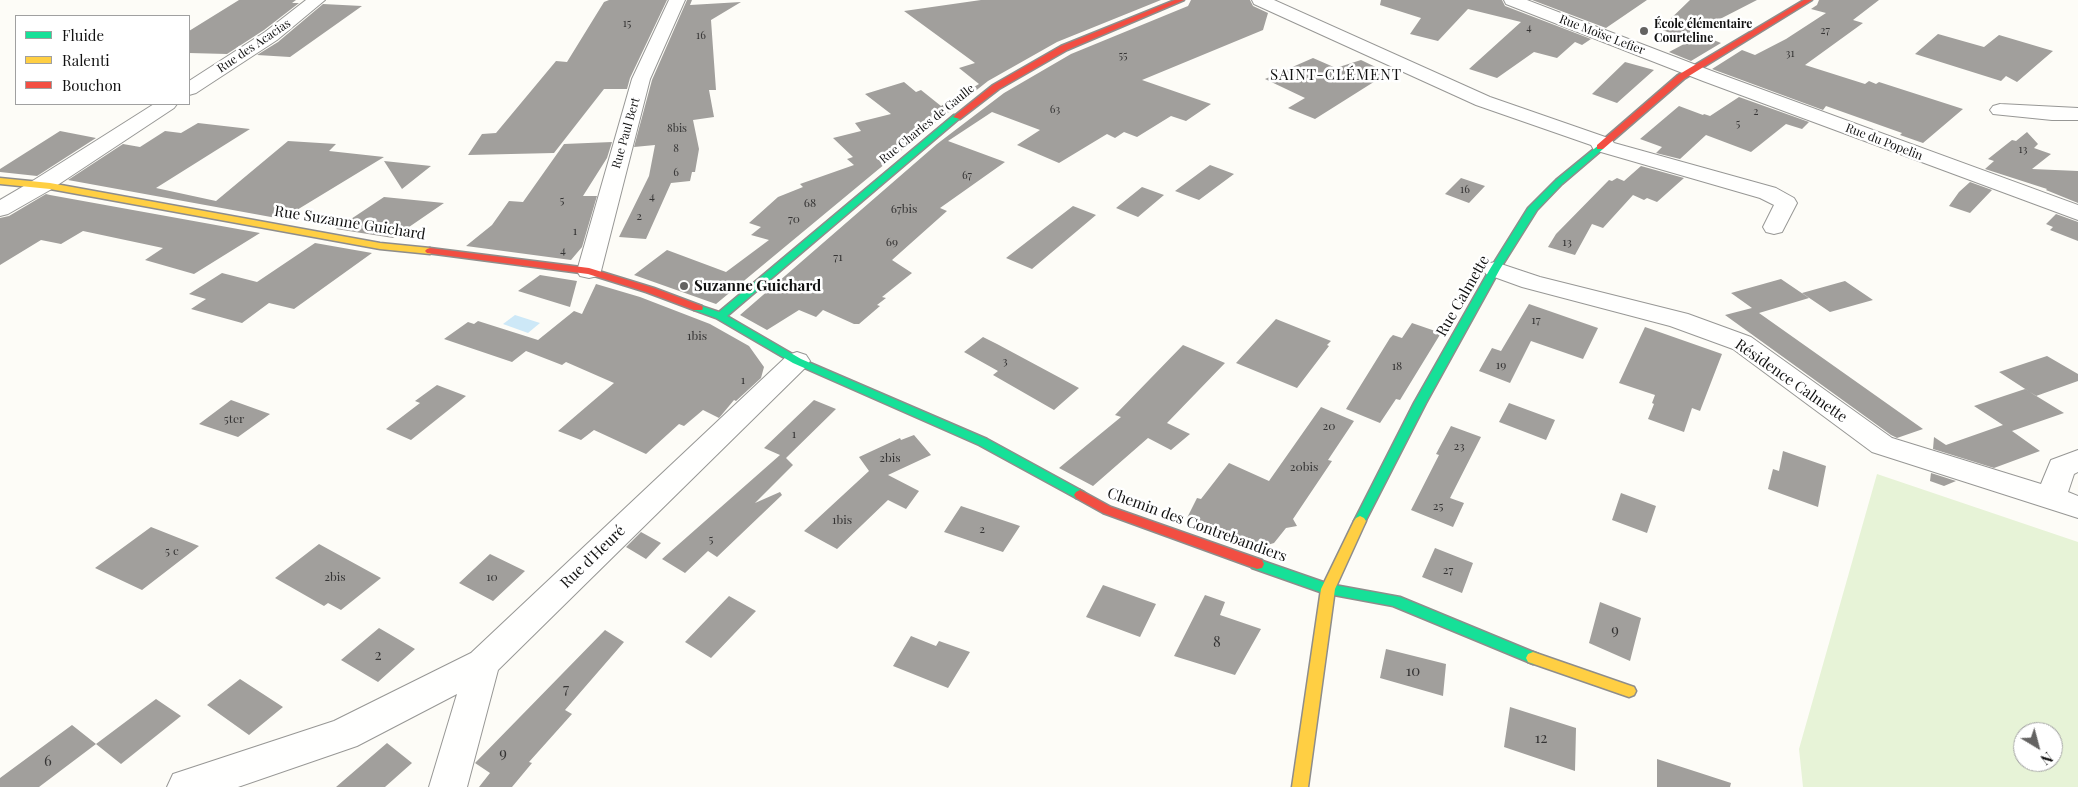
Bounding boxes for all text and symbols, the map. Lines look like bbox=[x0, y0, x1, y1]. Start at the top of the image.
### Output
street label: Rue Moïse Lefier bbox=[1557, 12, 1647, 58]
legend bbox=[15, 15, 190, 105]
street label: Rue des Acacias bbox=[215, 16, 293, 76]
house number: 15 bbox=[623, 17, 631, 31]
place label: École élémentaire Courteline bbox=[1654, 17, 1752, 45]
house number: 4 bbox=[1526, 21, 1532, 35]
house number: 27 bbox=[1820, 24, 1830, 38]
text: Fluide bbox=[62, 25, 104, 45]
marker: École élémentaire Courteline bbox=[1638, 25, 1650, 37]
house number: 16 bbox=[696, 29, 706, 43]
house number: 31 bbox=[1785, 47, 1795, 61]
house number: 55 bbox=[1118, 49, 1128, 63]
text: Ralenti bbox=[62, 50, 110, 70]
district label: SAINT-CLÉMENT bbox=[1268, 66, 1404, 84]
text: Bouchon bbox=[62, 75, 122, 95]
street label: Rue Charles de Gaulle bbox=[877, 81, 977, 167]
street label: Rue Paul Bert bbox=[609, 96, 643, 170]
house number: 63 bbox=[1050, 103, 1060, 117]
house number: 2 bbox=[1753, 105, 1759, 119]
house number: 5 bbox=[1736, 117, 1740, 131]
street label: Rue du Popelin bbox=[1843, 121, 1925, 163]
house number: 8bis bbox=[667, 122, 687, 136]
house number: 8 bbox=[673, 142, 679, 156]
house number: 13 bbox=[2019, 143, 2027, 157]
house number: 6 bbox=[673, 166, 679, 180]
house number: 67 bbox=[962, 169, 972, 183]
house number: 16 bbox=[1460, 183, 1470, 197]
house number: 4 bbox=[649, 189, 655, 203]
house number: 5 bbox=[560, 193, 564, 207]
house number: 68 bbox=[804, 196, 816, 210]
street label: Rue Suzanne Guichard bbox=[273, 202, 427, 244]
house number: 67bis bbox=[891, 202, 917, 216]
house number: 2 bbox=[636, 209, 642, 223]
house number: 70 bbox=[788, 212, 800, 226]
house number: 1 bbox=[573, 224, 577, 238]
house number: 69 bbox=[886, 235, 898, 249]
house number: 13 bbox=[1562, 235, 1572, 249]
house number: 4 bbox=[560, 243, 566, 257]
house number: 71 bbox=[833, 250, 843, 264]
street label: Rue Calmette bbox=[1433, 252, 1493, 340]
place label: Suzanne Guichard bbox=[694, 277, 821, 295]
marker: Suzanne Guichard bbox=[678, 280, 690, 292]
house number: 17 bbox=[1531, 313, 1541, 327]
house number: 1bis bbox=[687, 329, 707, 343]
street label: Résidence Calmette bbox=[1731, 336, 1851, 426]
house number: 3 bbox=[1002, 354, 1008, 368]
house number: 19 bbox=[1496, 358, 1506, 372]
house number: 18 bbox=[1392, 359, 1402, 373]
house number: 1 bbox=[741, 373, 745, 387]
house number: 5ter bbox=[224, 412, 244, 426]
house number: 20 bbox=[1323, 419, 1335, 433]
house number: 1 bbox=[792, 427, 796, 441]
house number: 23 bbox=[1453, 439, 1465, 453]
house number: 2bis bbox=[879, 451, 901, 465]
house number: 20bis bbox=[1290, 460, 1318, 474]
street label: Chemin des Contrebandiers bbox=[1105, 484, 1289, 566]
house number: 25 bbox=[1433, 499, 1443, 513]
house number: 1bis bbox=[832, 513, 852, 527]
street label: Rue d'Heuré bbox=[557, 522, 629, 592]
house number: 2 bbox=[979, 522, 985, 536]
house number: 5 bbox=[709, 532, 713, 546]
house number: 5 c bbox=[165, 544, 179, 558]
house number: 27 bbox=[1443, 563, 1453, 577]
house number: 2bis bbox=[324, 570, 346, 584]
house number: 10 bbox=[486, 570, 498, 584]
house number: 9 bbox=[1611, 621, 1619, 639]
house number: 8 bbox=[1213, 633, 1221, 651]
house number: 2 bbox=[374, 646, 382, 664]
house number: 10 bbox=[1406, 662, 1420, 680]
house number: 7 bbox=[563, 680, 569, 698]
north arrow bbox=[2013, 722, 2063, 772]
house number: 12 bbox=[1535, 729, 1547, 747]
house number: 9 bbox=[499, 744, 507, 762]
text: N bbox=[2037, 748, 2056, 769]
house number: 6 bbox=[44, 752, 52, 770]

